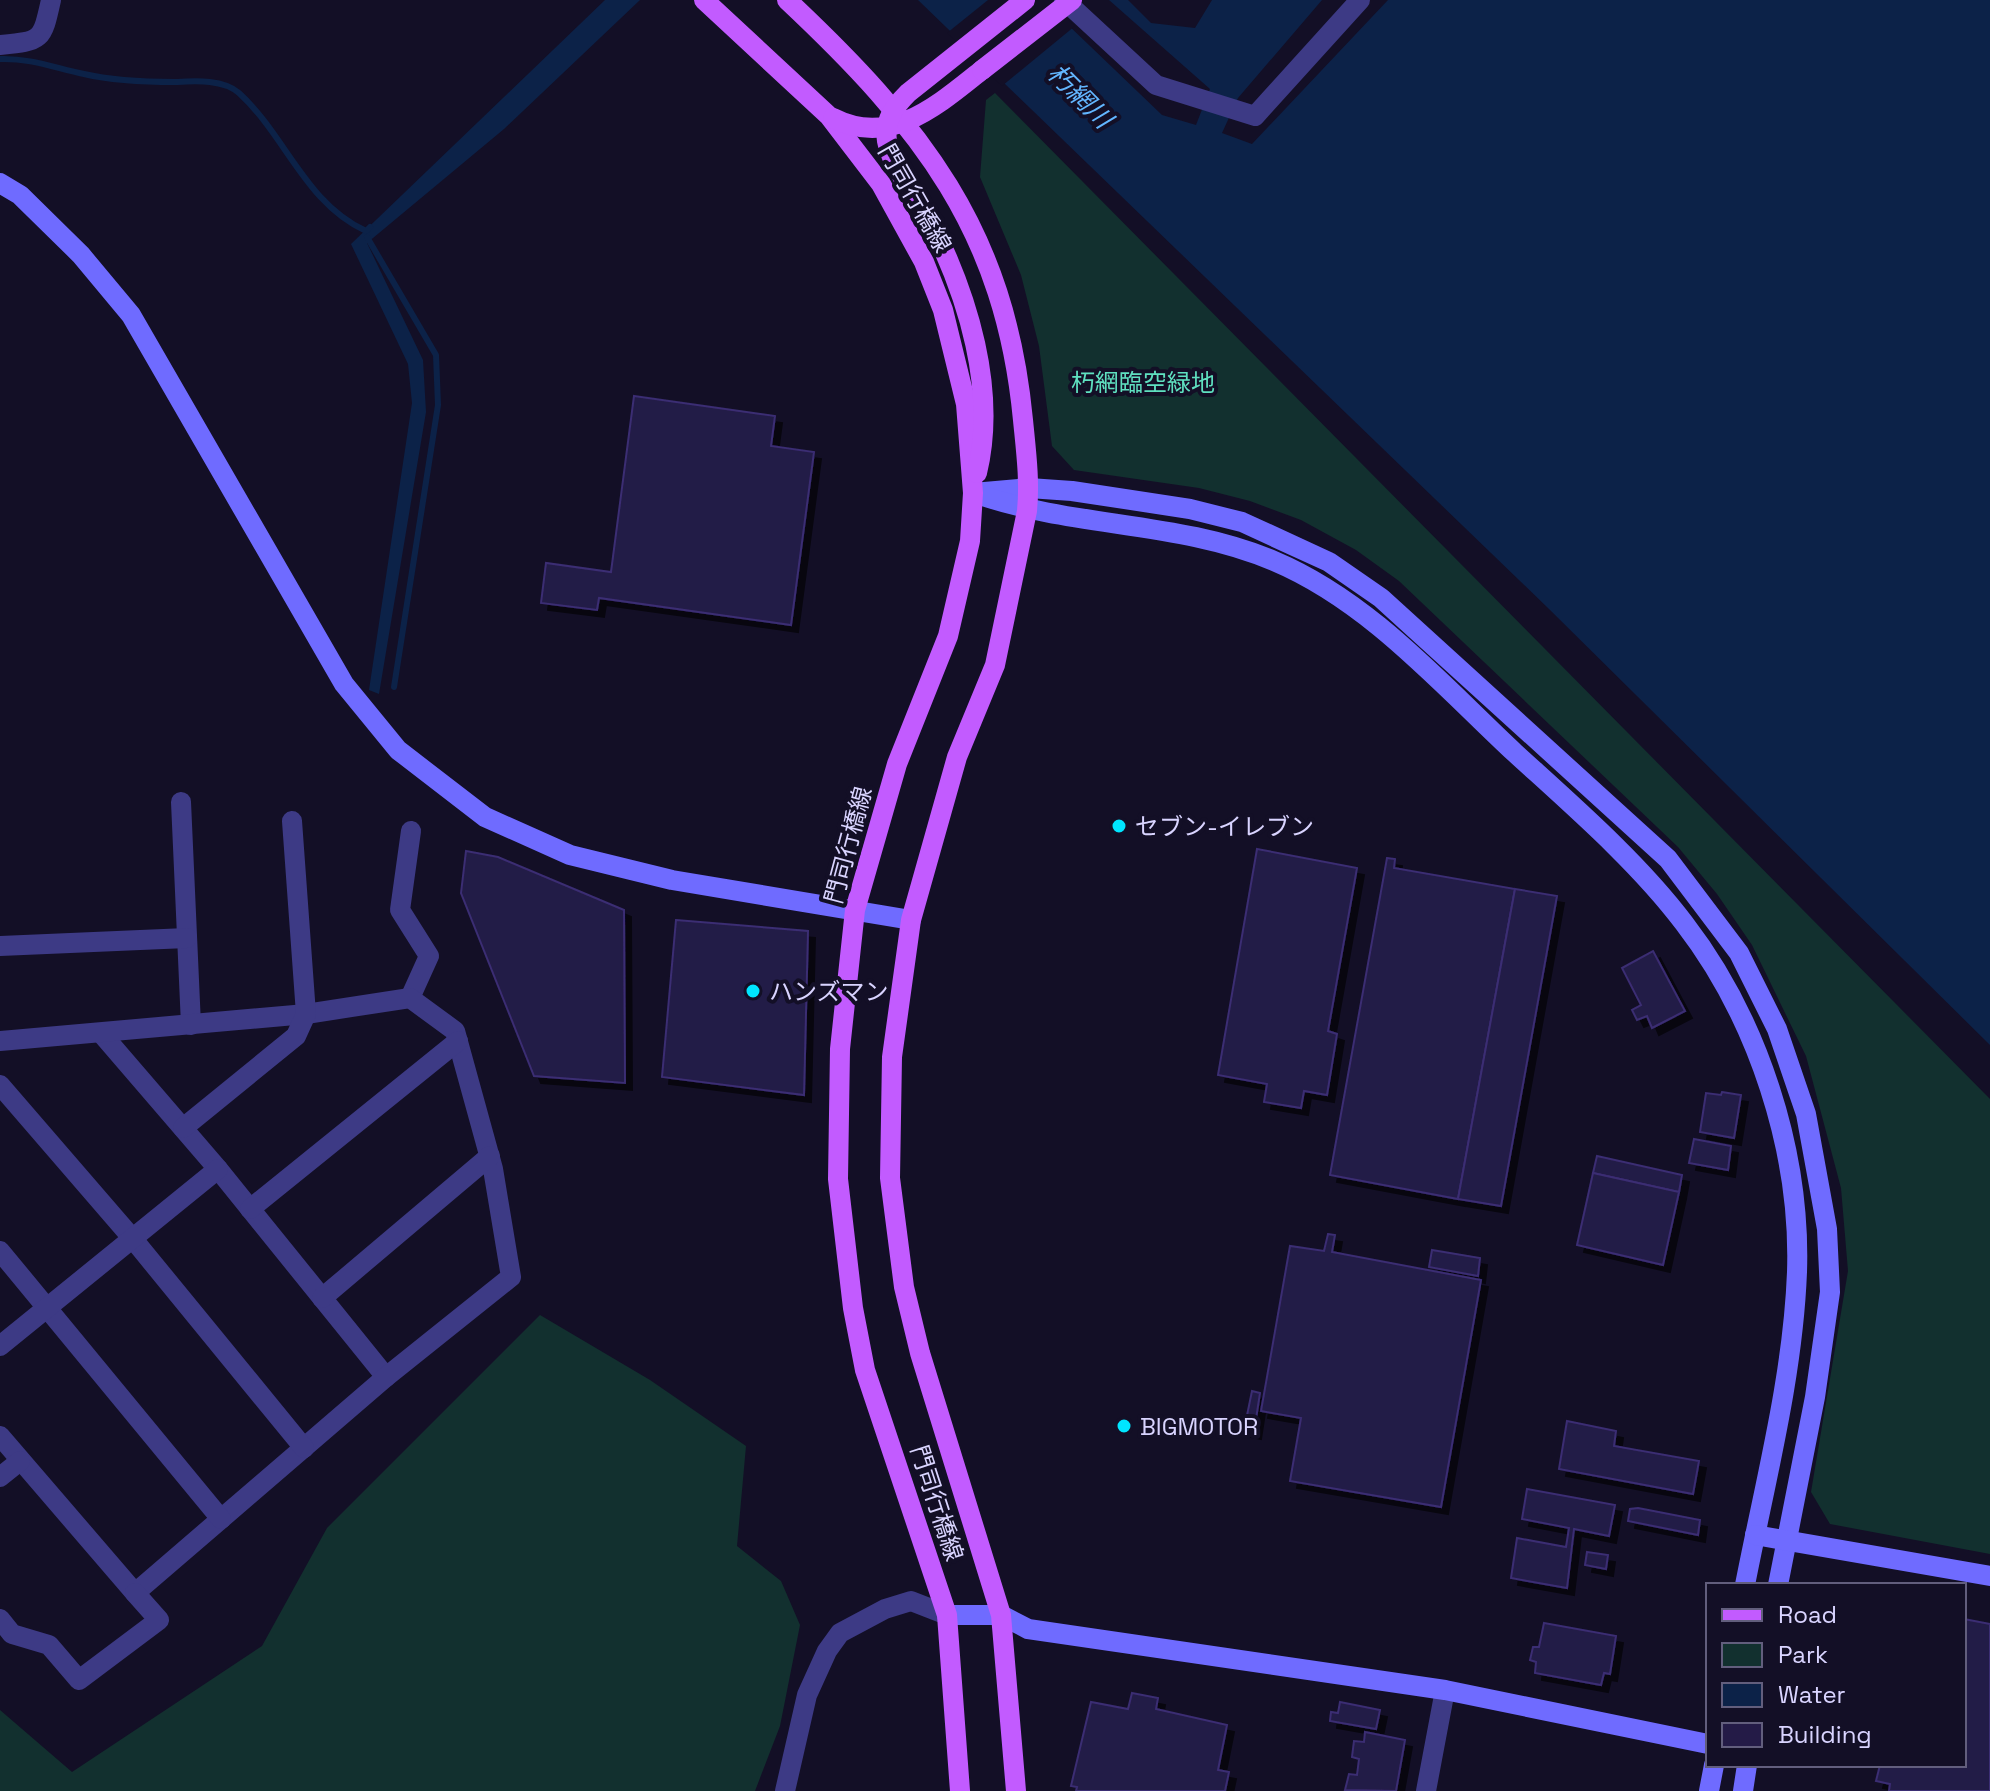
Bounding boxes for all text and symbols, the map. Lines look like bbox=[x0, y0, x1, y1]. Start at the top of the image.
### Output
water label: 朽網川 bbox=[1040, 56, 1122, 138]
street label: 門司行橋線 bbox=[872, 138, 958, 258]
park label: 朽網臨空緑地 bbox=[1071, 367, 1215, 398]
street label: 門司行橋線 bbox=[817, 783, 879, 907]
place label: セブン-イレブン bbox=[1135, 811, 1314, 842]
marker: セブン-イレブン bbox=[1110, 817, 1128, 835]
place label: ハンズマン bbox=[769, 976, 889, 1007]
marker: ハンズマン bbox=[744, 982, 762, 1000]
place label: BIGMOTOR bbox=[1140, 1411, 1258, 1442]
marker: BIGMOTOR bbox=[1115, 1417, 1133, 1435]
street label: 門司行橋線 bbox=[904, 1441, 970, 1565]
legend bbox=[1706, 1583, 1966, 1767]
text: Road bbox=[1778, 1599, 1837, 1630]
text: Park bbox=[1778, 1639, 1828, 1670]
text: Water bbox=[1778, 1679, 1846, 1710]
text: Building bbox=[1778, 1719, 1872, 1750]

